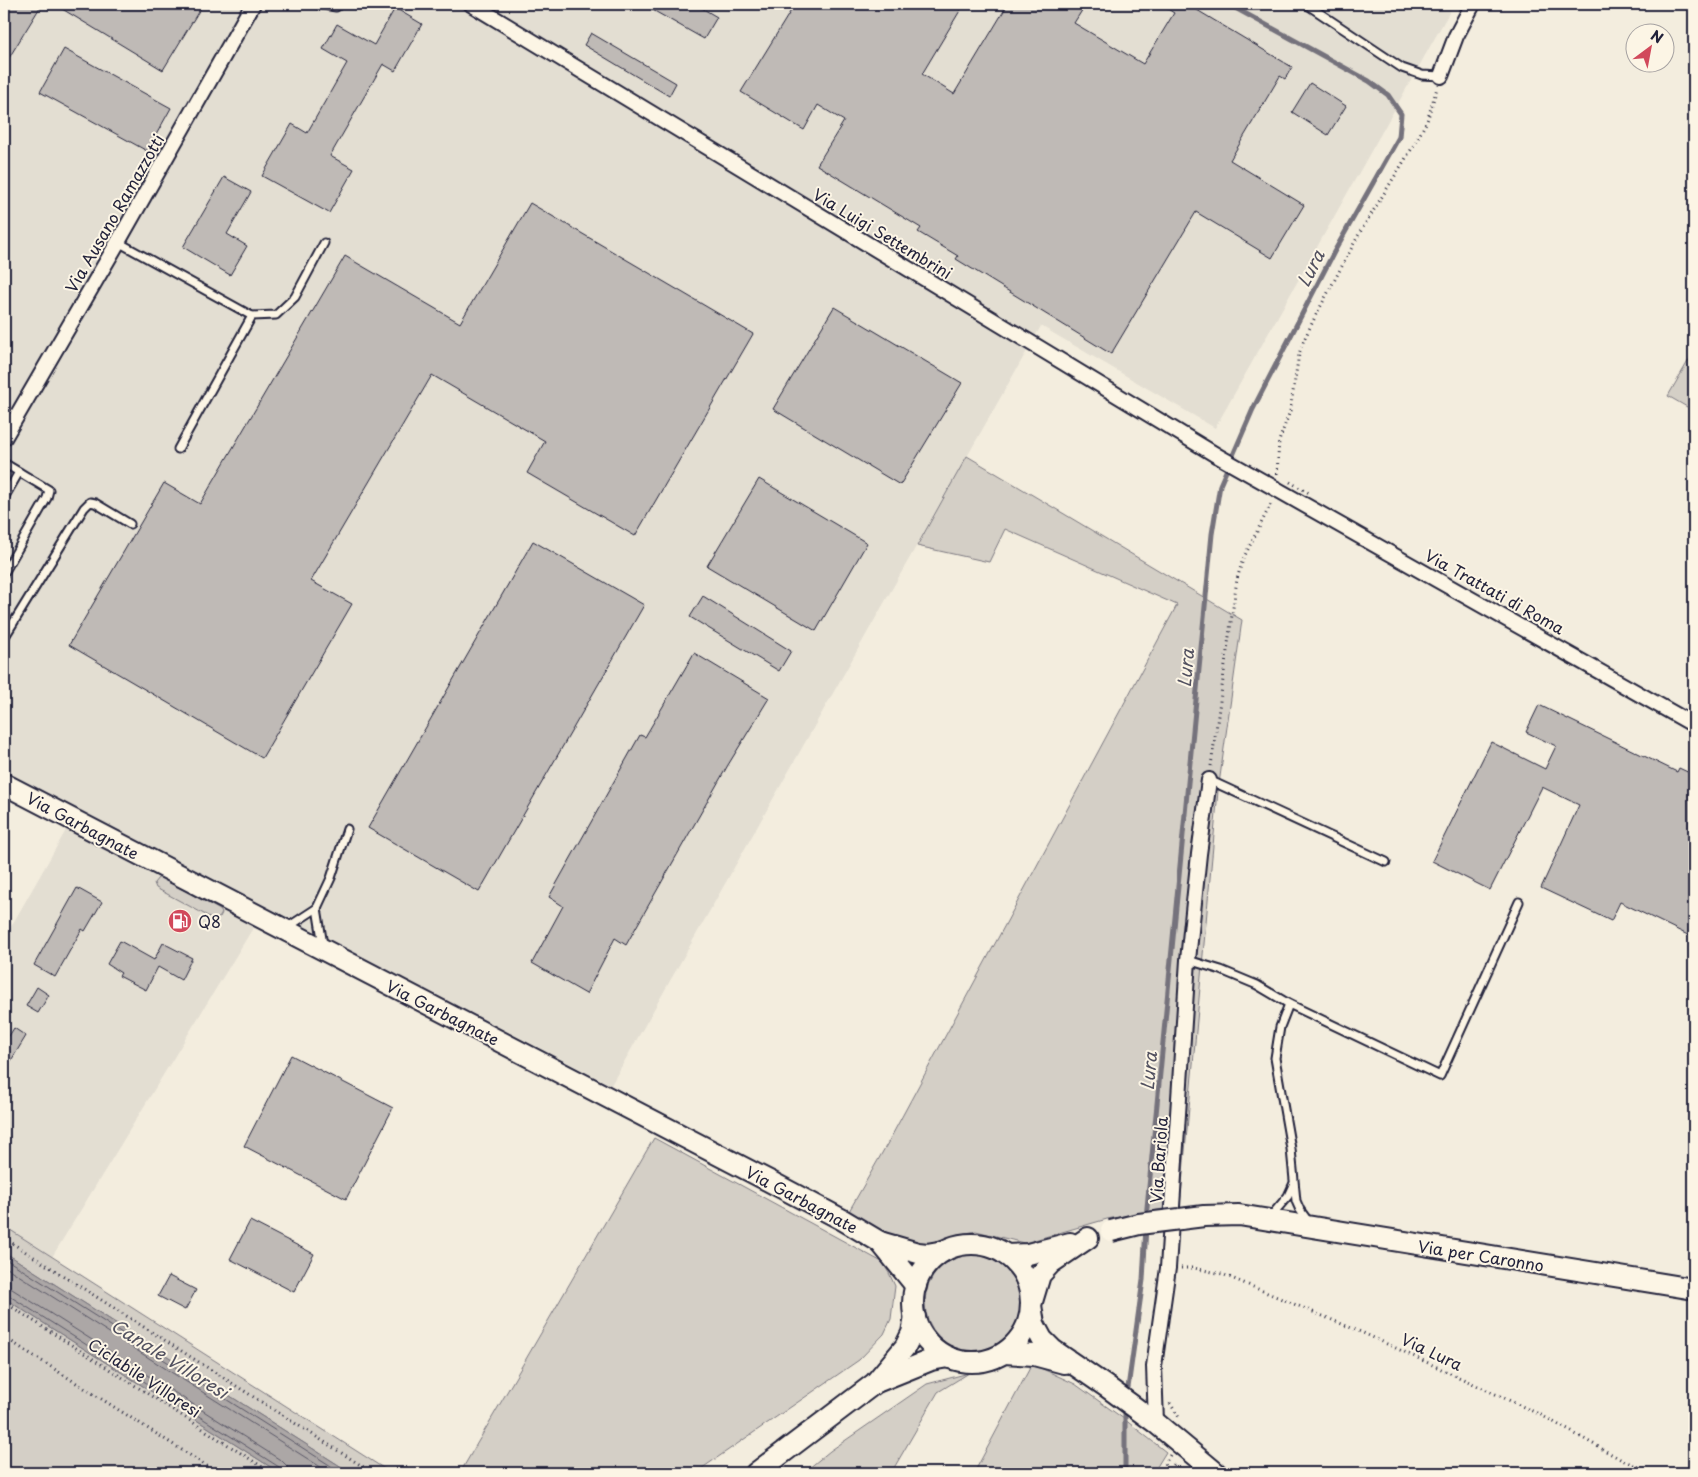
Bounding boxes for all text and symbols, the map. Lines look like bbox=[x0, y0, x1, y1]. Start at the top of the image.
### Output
north arrow bbox=[1626, 22, 1676, 72]
text: N bbox=[1647, 25, 1667, 48]
street label: Via Ausano Ramazzotti bbox=[59, 129, 169, 297]
street label: Via Luigi Settembrini bbox=[809, 182, 957, 284]
water label: Lura bbox=[1289, 244, 1331, 291]
street label: Via Trattati di Roma bbox=[1421, 543, 1569, 639]
water label: Lura bbox=[1170, 647, 1200, 688]
street label: Via Garbagnate bbox=[23, 785, 143, 865]
fuel station icon: Q8 bbox=[167, 908, 193, 934]
place label: Q8 bbox=[198, 909, 221, 933]
street label: Via Garbagnate bbox=[382, 973, 504, 1051]
water label: Lura bbox=[1133, 1050, 1163, 1091]
street label: Via Bariola bbox=[1143, 1116, 1173, 1204]
street label: Via Garbagnate bbox=[742, 1159, 862, 1239]
street label: Via per Caronno bbox=[1416, 1233, 1546, 1277]
water label: Canale Villoresi bbox=[106, 1311, 236, 1406]
street label: Via Lura bbox=[1397, 1326, 1467, 1376]
street label: Ciclabile Villoresi bbox=[84, 1331, 206, 1423]

